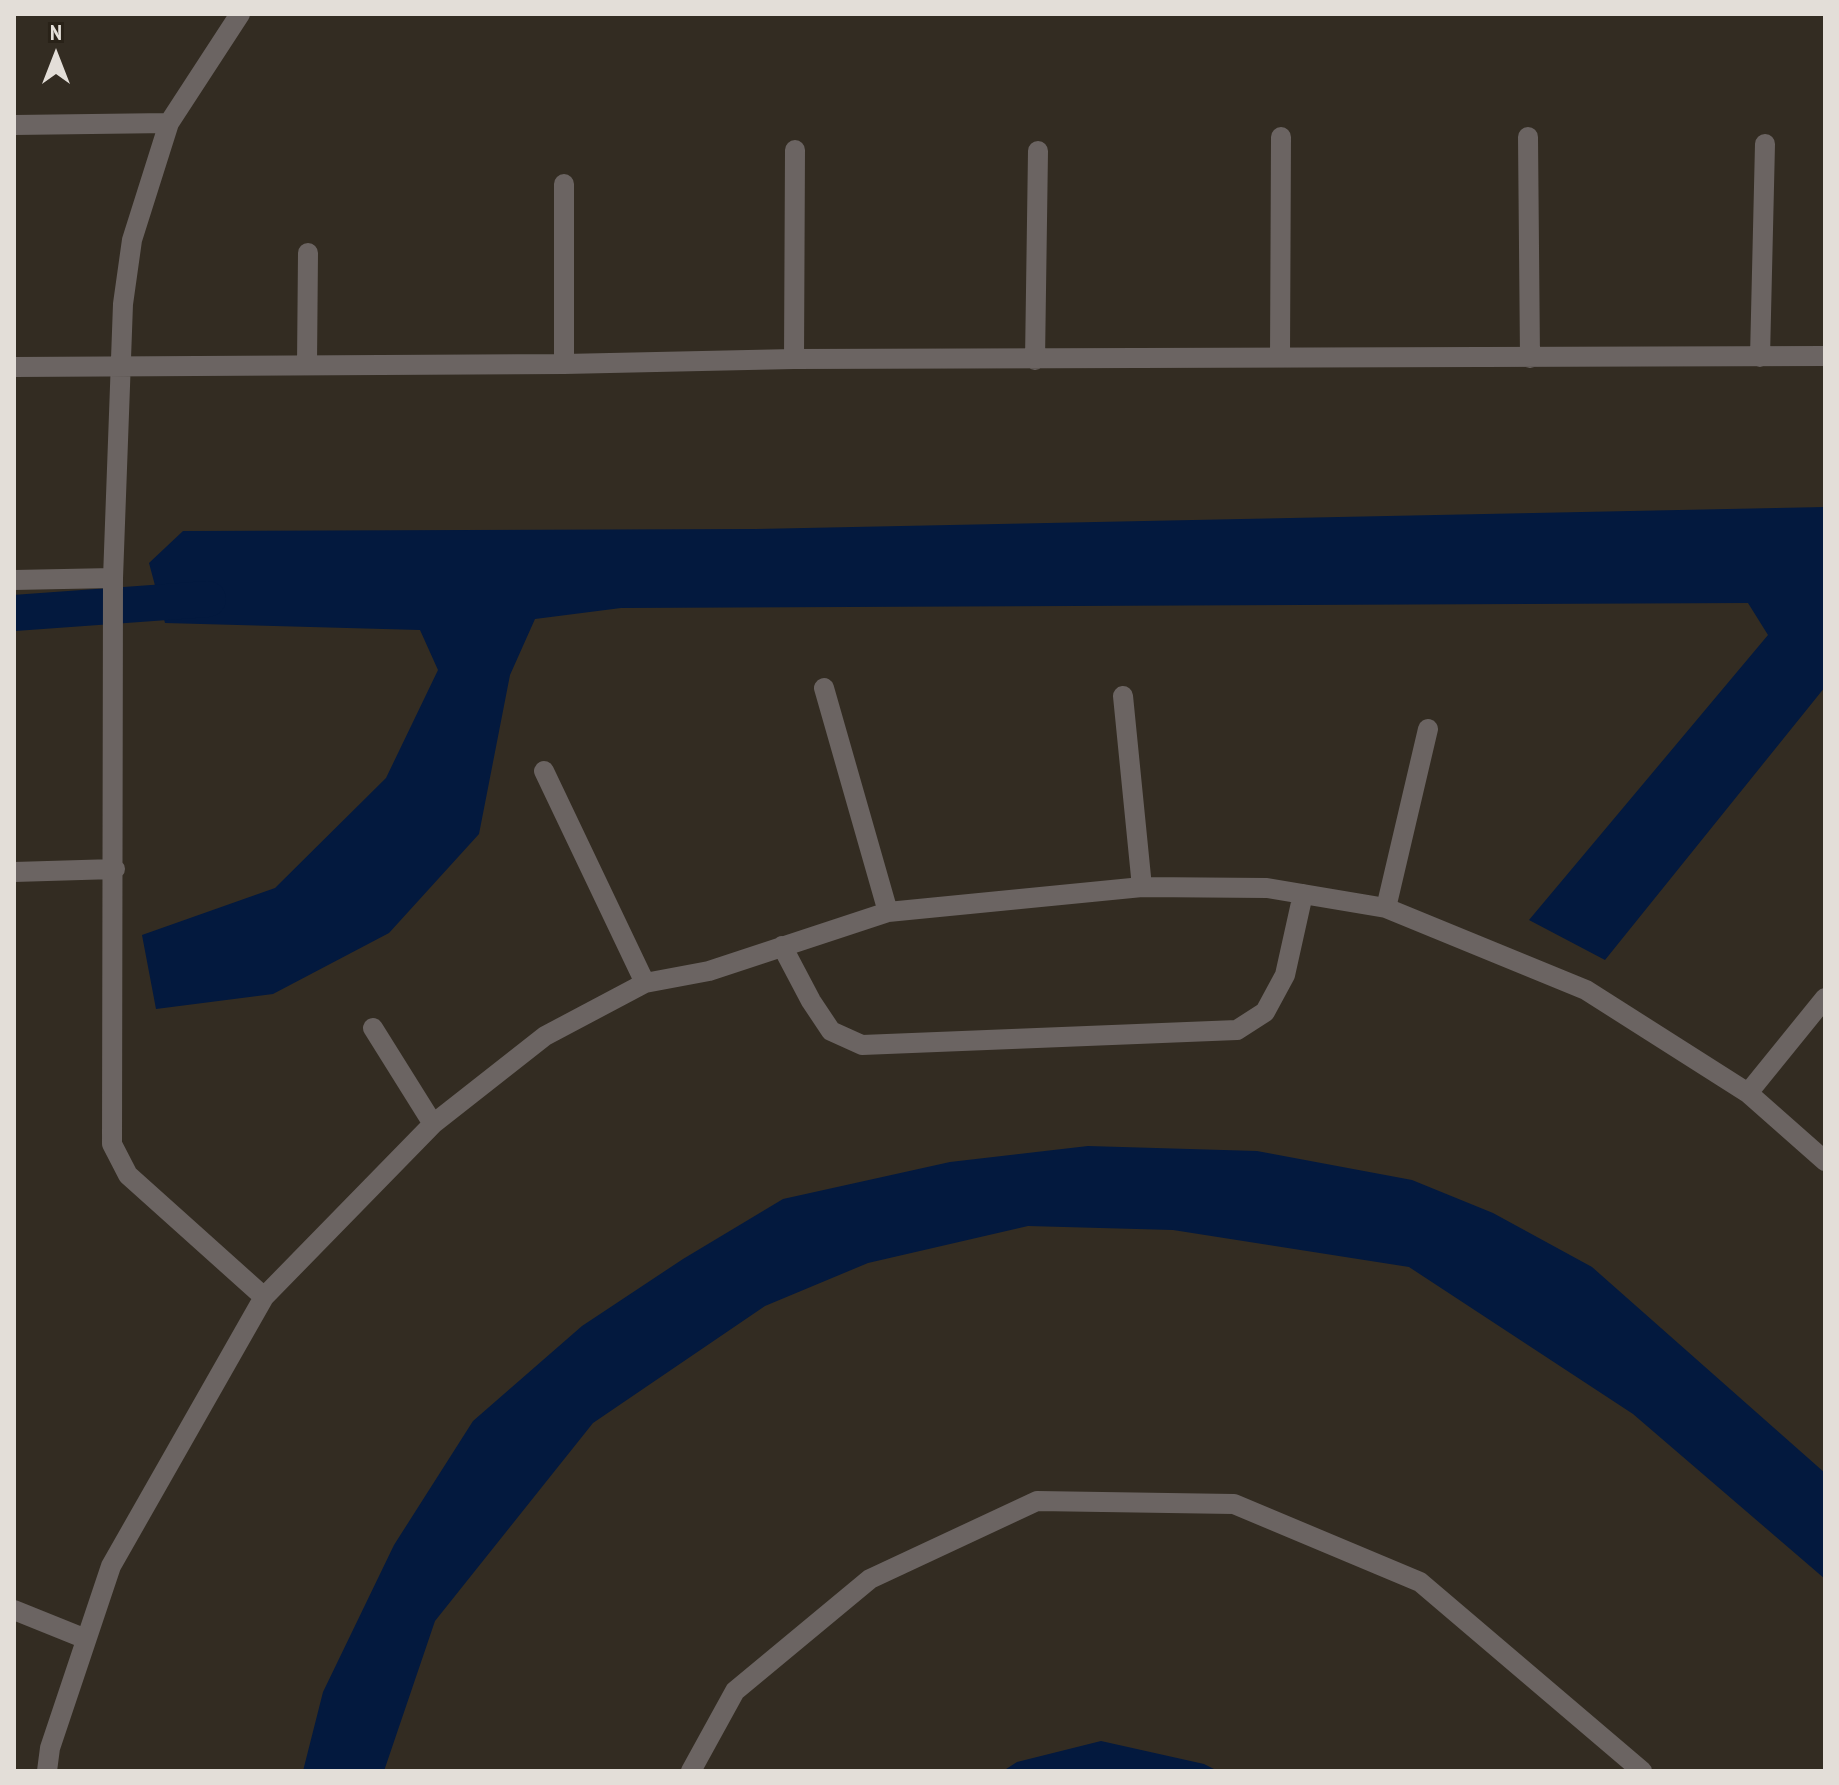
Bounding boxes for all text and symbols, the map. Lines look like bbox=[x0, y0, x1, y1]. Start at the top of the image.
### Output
north arrow bbox=[16, 16, 96, 96]
text: N bbox=[50, 18, 62, 46]

